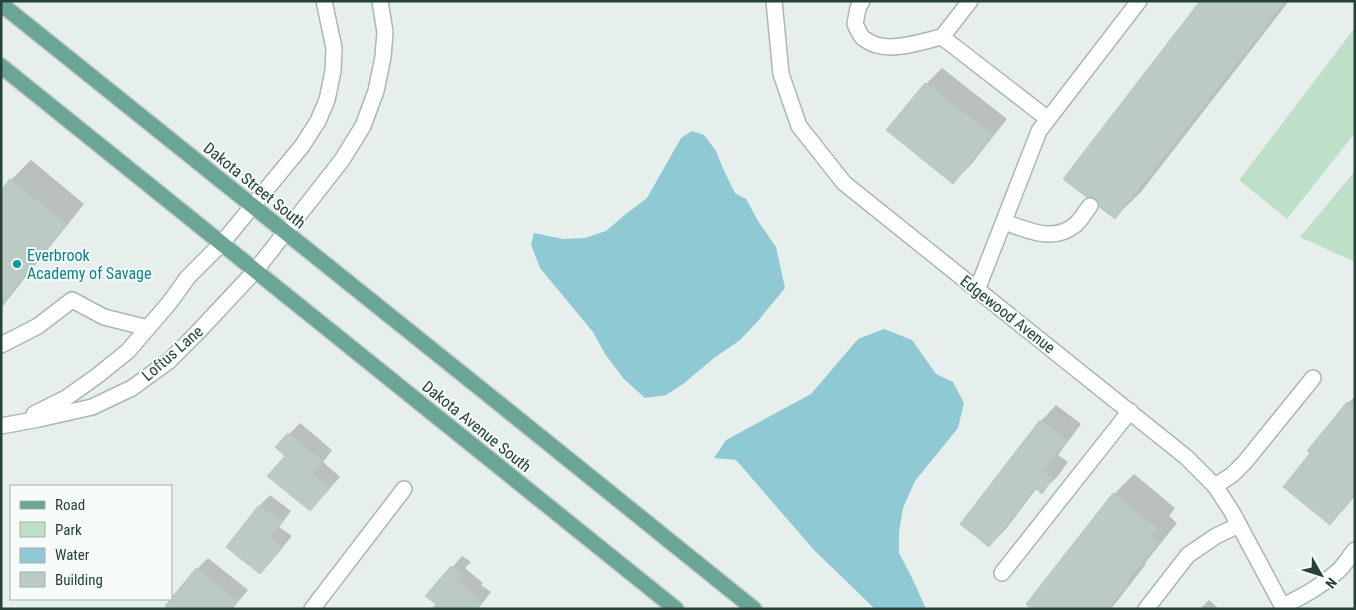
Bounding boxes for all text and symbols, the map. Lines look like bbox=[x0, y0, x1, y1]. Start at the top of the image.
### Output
street label: Dakota Street South bbox=[200, 138, 310, 232]
place label: Everbrook Academy of Savage bbox=[27, 246, 152, 283]
marker: Everbrook Academy of Savage bbox=[11, 258, 23, 270]
street label: Edgewood Avenue bbox=[956, 271, 1059, 357]
street label: Loftus Lane bbox=[138, 322, 207, 385]
street label: Dakota Avenue South bbox=[418, 377, 535, 476]
legend bbox=[10, 485, 172, 600]
text: Road bbox=[55, 496, 85, 514]
text: Park bbox=[55, 521, 82, 539]
text: Water bbox=[55, 546, 90, 564]
north arrow bbox=[1296, 550, 1346, 600]
text: Building bbox=[55, 571, 103, 589]
text: N bbox=[1322, 575, 1340, 592]

